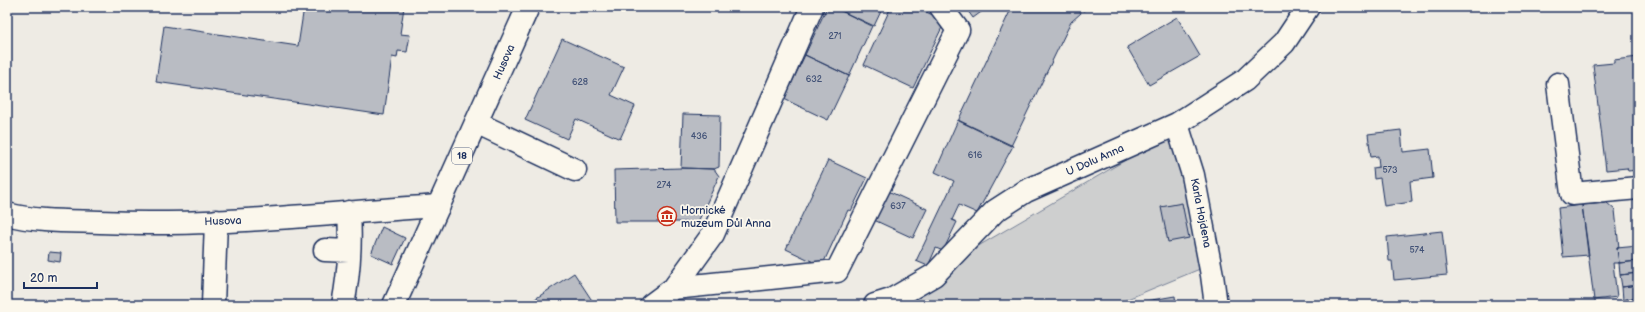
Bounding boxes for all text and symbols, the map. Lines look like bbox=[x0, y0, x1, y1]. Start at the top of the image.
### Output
house number: 271 bbox=[828, 31, 842, 42]
street label: Husova bbox=[490, 42, 518, 82]
house number: 632 bbox=[806, 74, 823, 85]
house number: 628 bbox=[572, 77, 588, 88]
house number: 436 bbox=[691, 131, 708, 142]
street label: U Dolu Anna bbox=[1064, 141, 1126, 179]
road number: 18 bbox=[452, 148, 472, 164]
house number: 616 bbox=[968, 150, 983, 161]
house number: 573 bbox=[1382, 165, 1398, 176]
street label: Karla Hojdena bbox=[1188, 177, 1214, 249]
house number: 274 bbox=[656, 180, 672, 191]
house number: 637 bbox=[890, 201, 906, 212]
place label: Hornické muzeum Důl Anna bbox=[681, 204, 771, 230]
museum icon: Hornické muzeum Důl Anna bbox=[656, 205, 678, 227]
street label: Husova bbox=[204, 214, 242, 228]
house number: 574 bbox=[1409, 245, 1425, 256]
scale bar bbox=[24, 264, 97, 290]
text: 20 m bbox=[30, 271, 57, 286]

